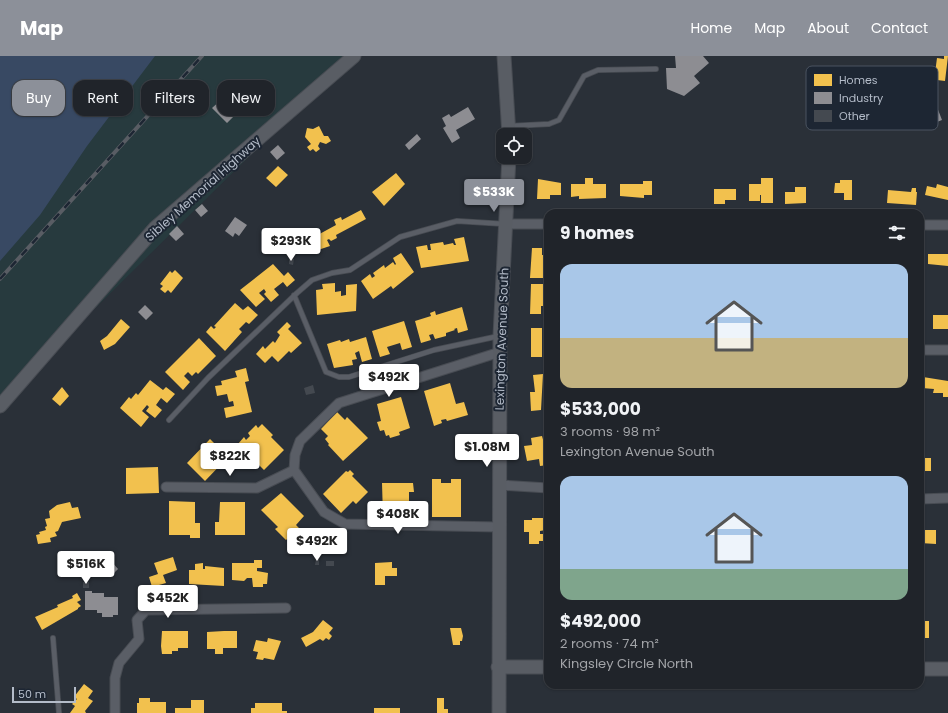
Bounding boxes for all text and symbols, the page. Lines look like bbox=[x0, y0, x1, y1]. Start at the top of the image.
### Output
text: Map bbox=[20, 15, 63, 42]
text: Home bbox=[690, 18, 732, 38]
text: Map bbox=[754, 18, 785, 38]
text: About bbox=[807, 18, 849, 38]
text: Contact bbox=[871, 18, 928, 38]
legend bbox=[806, 66, 938, 130]
text: Homes bbox=[839, 72, 878, 88]
chip: Buy bbox=[12, 80, 65, 116]
chip: Rent bbox=[73, 80, 133, 116]
chip: Filters bbox=[141, 80, 209, 116]
chip: New bbox=[217, 80, 275, 116]
text: Industry bbox=[839, 90, 884, 106]
text: Other bbox=[839, 108, 870, 124]
map controls bbox=[496, 128, 532, 164]
button: locate bbox=[496, 128, 532, 164]
street label: Sibley Memorial Highway bbox=[141, 132, 264, 245]
pin: $533K bbox=[466, 179, 522, 213]
text: $533K bbox=[473, 182, 515, 201]
text: 9 homes bbox=[560, 221, 634, 245]
icon: filters bbox=[886, 222, 908, 244]
pin: $293K bbox=[263, 228, 319, 262]
text: $293K bbox=[271, 231, 311, 250]
street label: Lexington Avenue South bbox=[491, 267, 512, 411]
icon: home bbox=[698, 290, 770, 362]
pin: $492K bbox=[361, 364, 417, 398]
text: $492K bbox=[368, 367, 410, 386]
text: $533,000 bbox=[560, 397, 641, 421]
text: 3 rooms · 98 m² bbox=[560, 422, 660, 441]
pin: $1.08M bbox=[454, 434, 520, 468]
text: $1.08M bbox=[464, 437, 510, 456]
text: Lexington Avenue South bbox=[560, 442, 715, 461]
pin: $822K bbox=[202, 443, 258, 477]
text: $822K bbox=[210, 446, 250, 465]
pin: $408K bbox=[370, 501, 426, 535]
icon: home bbox=[698, 502, 770, 574]
text: $408K bbox=[376, 504, 420, 523]
pin: $492K bbox=[289, 528, 345, 562]
text: $492K bbox=[296, 531, 338, 550]
pin: $516K bbox=[58, 551, 114, 585]
text: $516K bbox=[66, 554, 106, 573]
pin: $452K bbox=[140, 585, 196, 619]
text: $452K bbox=[147, 588, 189, 607]
text: $492,000 bbox=[560, 609, 641, 633]
text: 2 rooms · 74 m² bbox=[560, 634, 659, 653]
text: Kingsley Circle North bbox=[560, 654, 693, 673]
scale bar bbox=[12, 685, 76, 704]
text: 50 m bbox=[18, 686, 46, 702]

